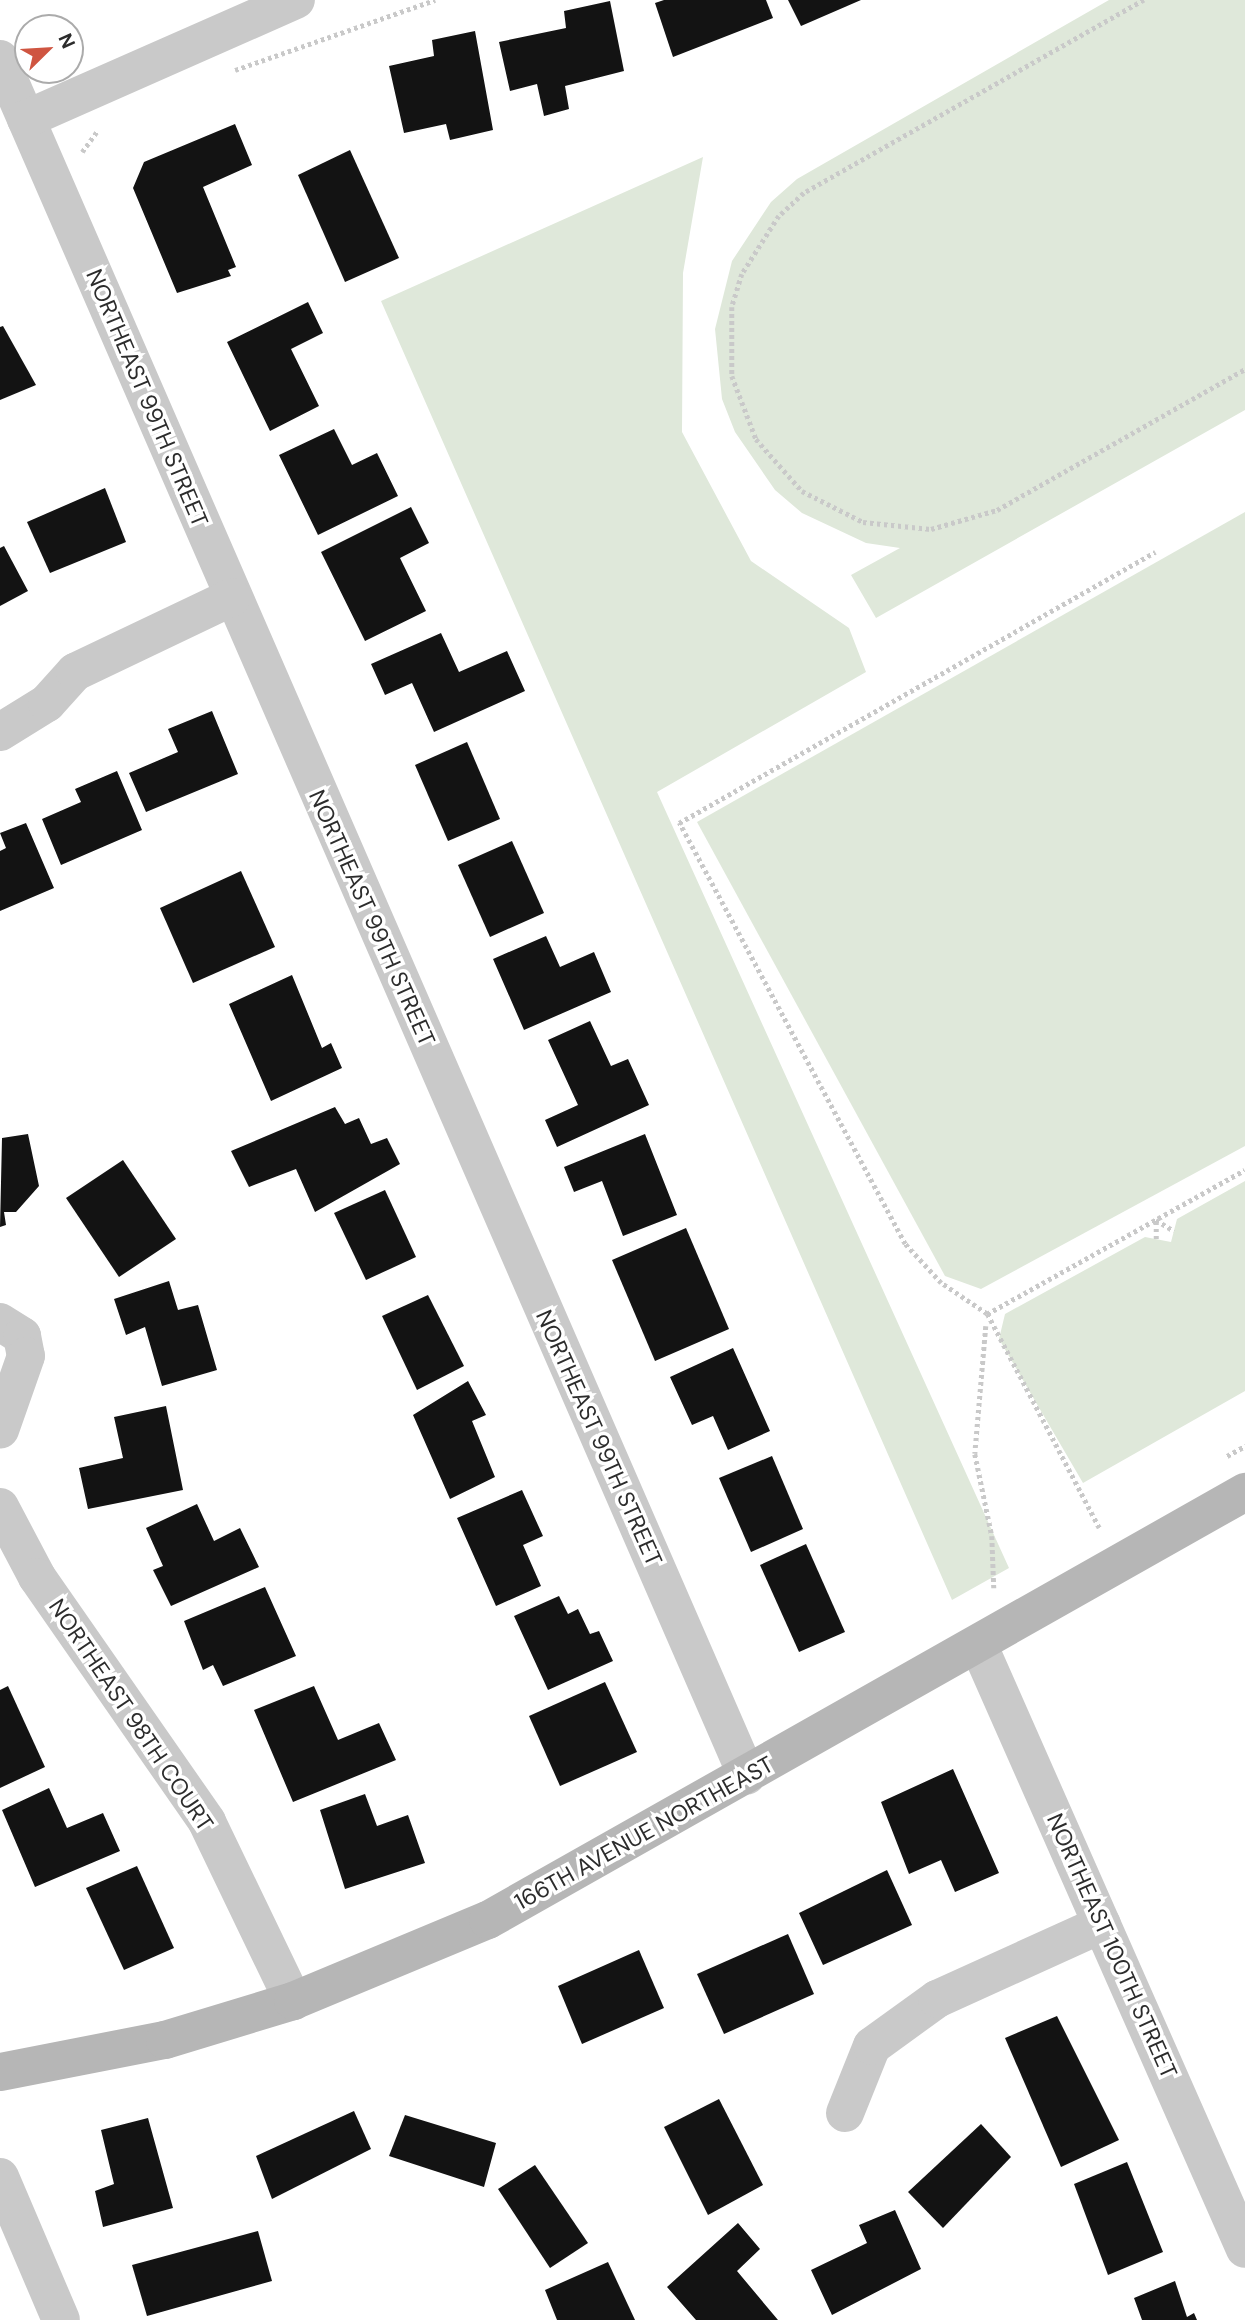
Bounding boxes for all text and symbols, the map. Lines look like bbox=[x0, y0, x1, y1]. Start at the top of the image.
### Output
north arrow bbox=[14, 14, 84, 84]
text: N bbox=[53, 30, 81, 52]
street label: NORTHEAST 99TH STREET bbox=[80, 265, 214, 531]
street label: NORTHEAST 99TH STREET bbox=[303, 786, 441, 1050]
street label: NORTHEAST 99TH STREET bbox=[530, 1306, 668, 1570]
street label: NORTHEAST 98TH COURT bbox=[43, 1594, 219, 1836]
street label: 166TH AVENUE NORTHEAST bbox=[510, 1750, 778, 1916]
street label: NORTHEAST 100TH STREET bbox=[1041, 1809, 1183, 2083]

